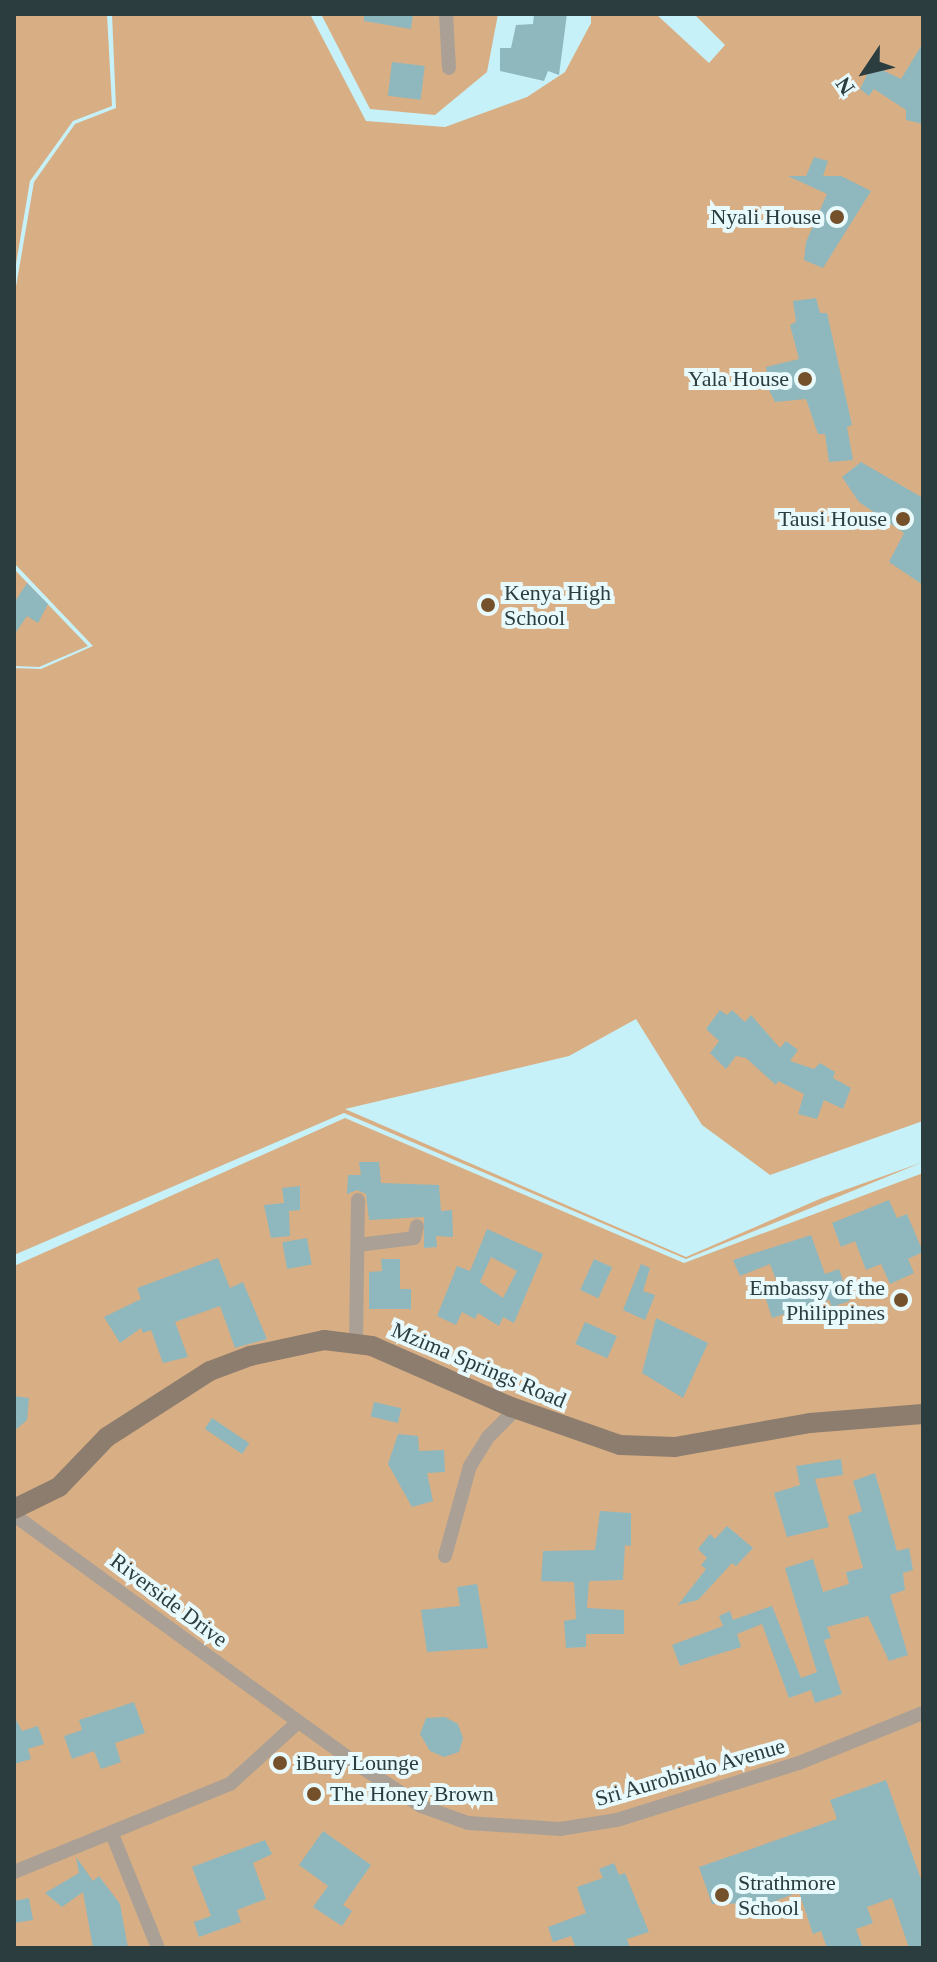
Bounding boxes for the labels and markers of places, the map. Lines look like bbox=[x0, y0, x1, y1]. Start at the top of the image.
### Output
place label: Nyali House bbox=[710, 204, 821, 230]
marker: Nyali House bbox=[828, 208, 846, 226]
place label: Yala House bbox=[688, 366, 789, 392]
marker: Yala House bbox=[796, 370, 814, 388]
place label: Tausi House bbox=[778, 506, 887, 532]
marker: Tausi House bbox=[894, 510, 912, 528]
place label: Kenya High School bbox=[504, 579, 611, 630]
marker: Kenya High School bbox=[479, 596, 497, 614]
place label: Embassy of the Philippines bbox=[749, 1274, 885, 1326]
marker: Embassy of the Philippines bbox=[892, 1291, 910, 1309]
place label: iBury Lounge bbox=[296, 1750, 419, 1776]
marker: iBury Lounge bbox=[271, 1754, 289, 1772]
place label: The Honey Brown bbox=[330, 1781, 494, 1807]
marker: The Honey Brown bbox=[305, 1785, 323, 1803]
place label: Strathmore School bbox=[738, 1869, 836, 1920]
marker: Strathmore School bbox=[713, 1886, 731, 1904]

